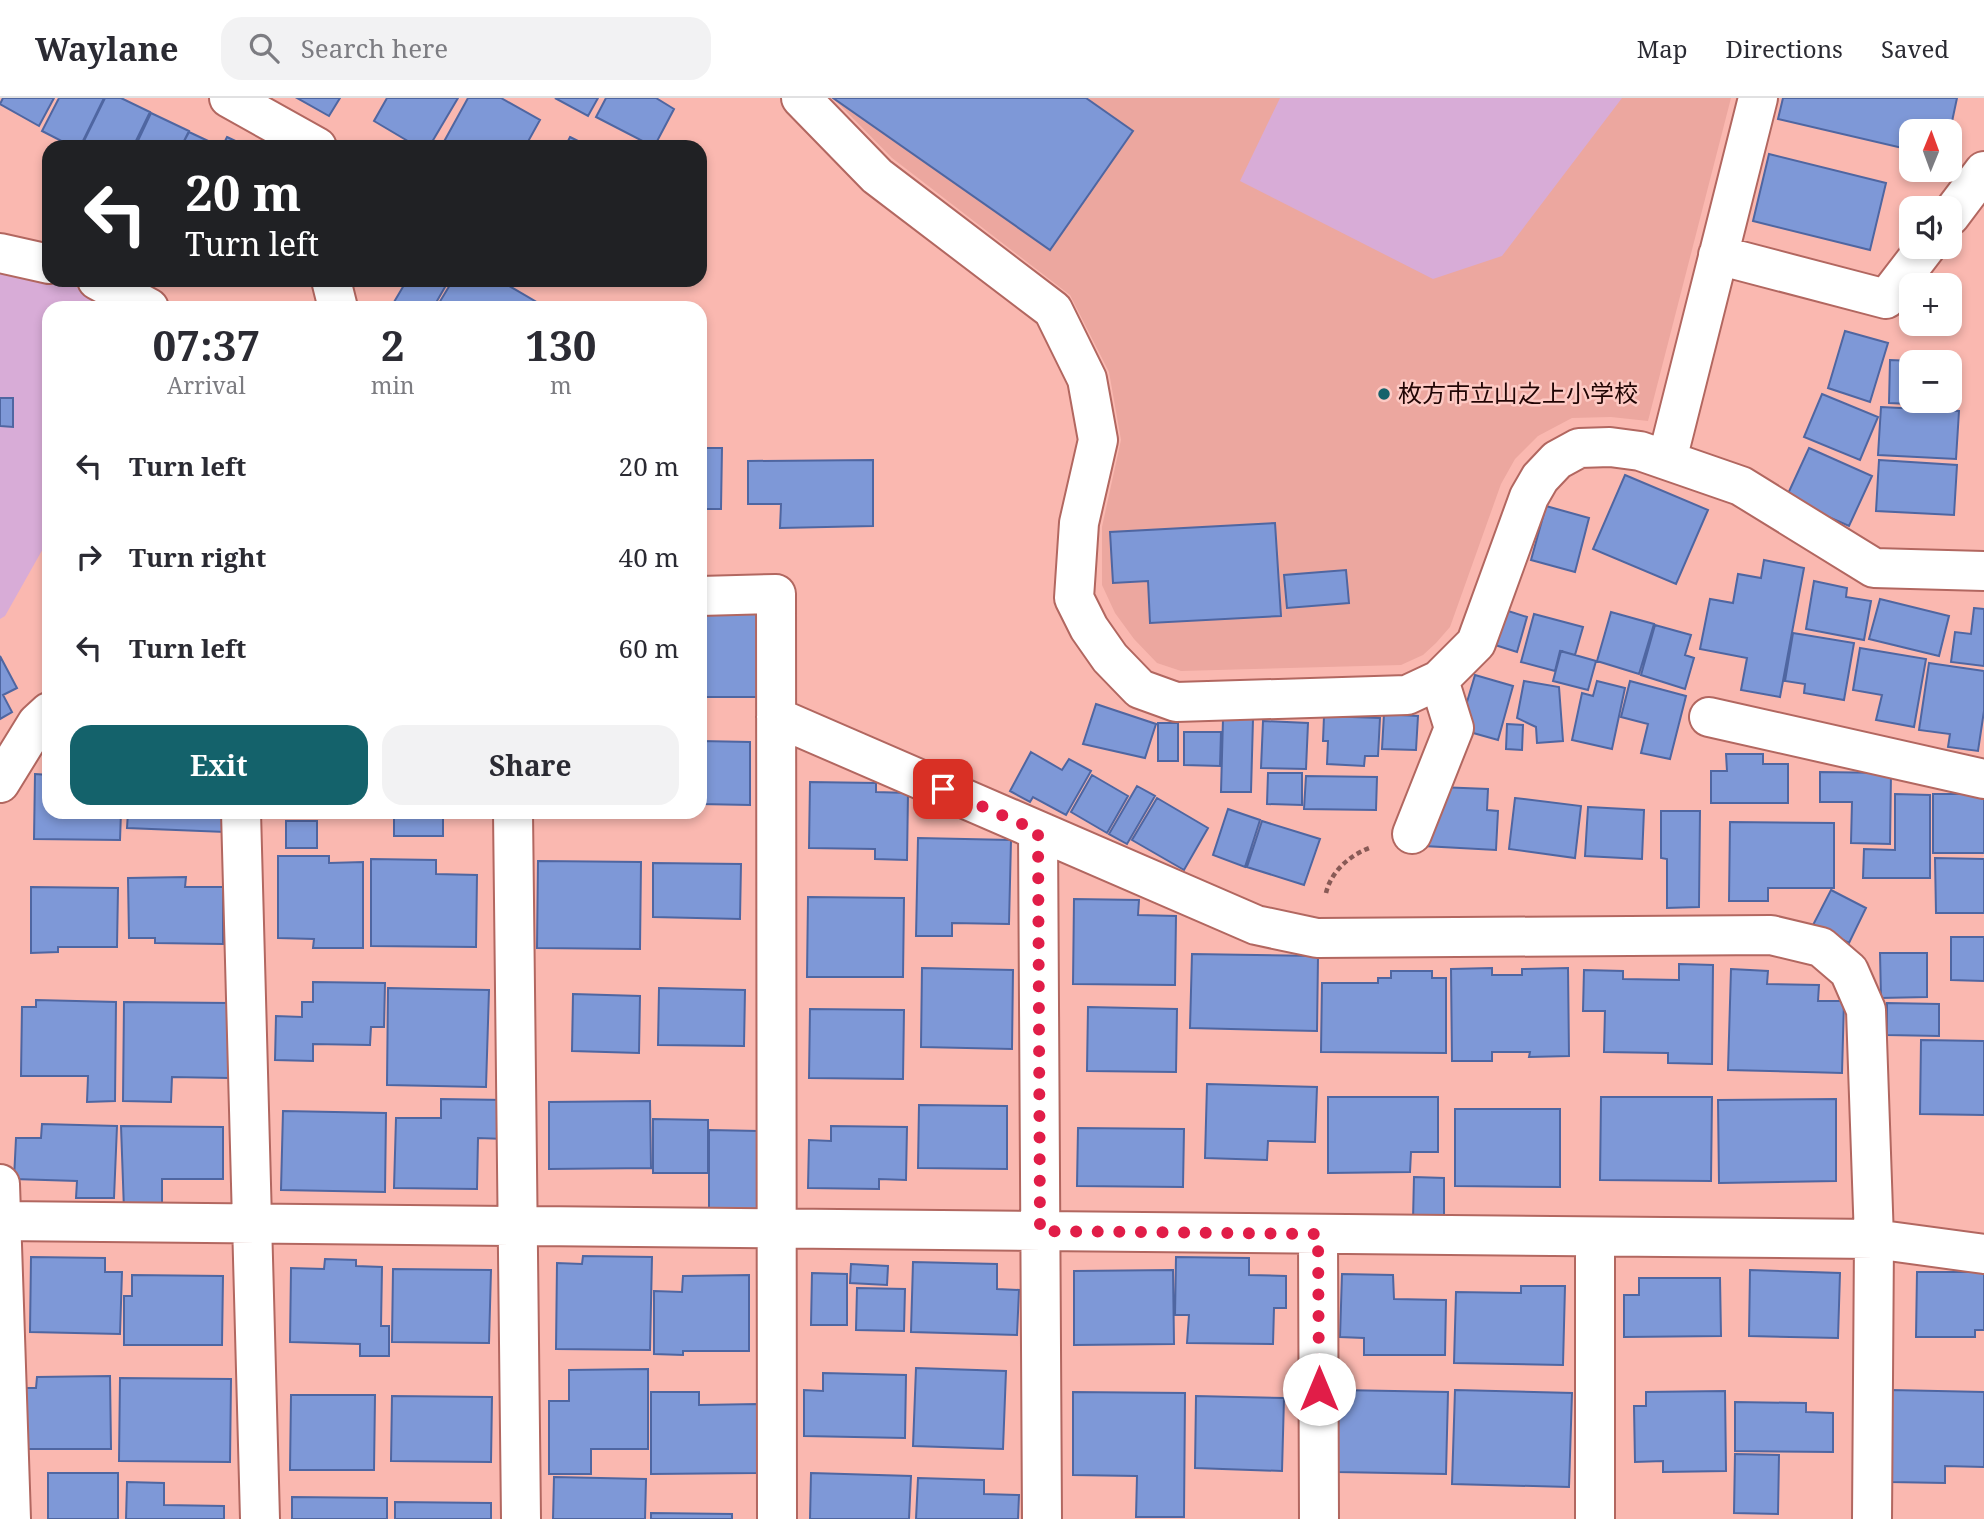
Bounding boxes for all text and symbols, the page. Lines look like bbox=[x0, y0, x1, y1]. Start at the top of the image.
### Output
search box bbox=[221, 17, 711, 80]
text: Waylane bbox=[35, 26, 179, 71]
icon: search bbox=[245, 29, 283, 67]
text: Search here bbox=[301, 30, 448, 66]
text: Map bbox=[1637, 32, 1688, 65]
text: Directions bbox=[1726, 32, 1843, 65]
text: Saved bbox=[1881, 32, 1949, 65]
north arrow bbox=[1899, 119, 1962, 182]
map controls bbox=[1899, 119, 1962, 413]
text: 20 m bbox=[185, 159, 301, 225]
icon: left bbox=[70, 168, 161, 259]
button: sound bbox=[1899, 196, 1962, 259]
text: Turn left bbox=[185, 222, 319, 265]
button: + bbox=[1899, 273, 1962, 336]
text: 07:37 bbox=[153, 316, 260, 373]
text: 2 bbox=[381, 316, 405, 373]
text: 130 bbox=[525, 316, 596, 373]
button: − bbox=[1899, 350, 1962, 413]
text: Arrival bbox=[167, 369, 246, 401]
text: min bbox=[371, 369, 415, 401]
text: m bbox=[550, 369, 572, 401]
place label: 枚方市立山之上小学校 bbox=[1398, 376, 1638, 409]
marker: 枚方市立山之上小学校 bbox=[1376, 386, 1392, 402]
icon: left bbox=[70, 447, 108, 485]
text: Turn left bbox=[129, 448, 246, 484]
text: 20 m bbox=[619, 448, 679, 484]
icon: right bbox=[70, 538, 108, 576]
text: Turn right bbox=[129, 539, 266, 575]
text: 40 m bbox=[619, 539, 679, 575]
icon: left bbox=[70, 629, 108, 667]
text: Turn left bbox=[129, 630, 246, 666]
text: 60 m bbox=[619, 630, 679, 666]
button: Exit bbox=[70, 725, 368, 805]
button: Share bbox=[382, 725, 679, 805]
pin bbox=[913, 759, 973, 819]
icon: arrive bbox=[924, 770, 962, 808]
position arrow bbox=[1282, 1352, 1356, 1426]

